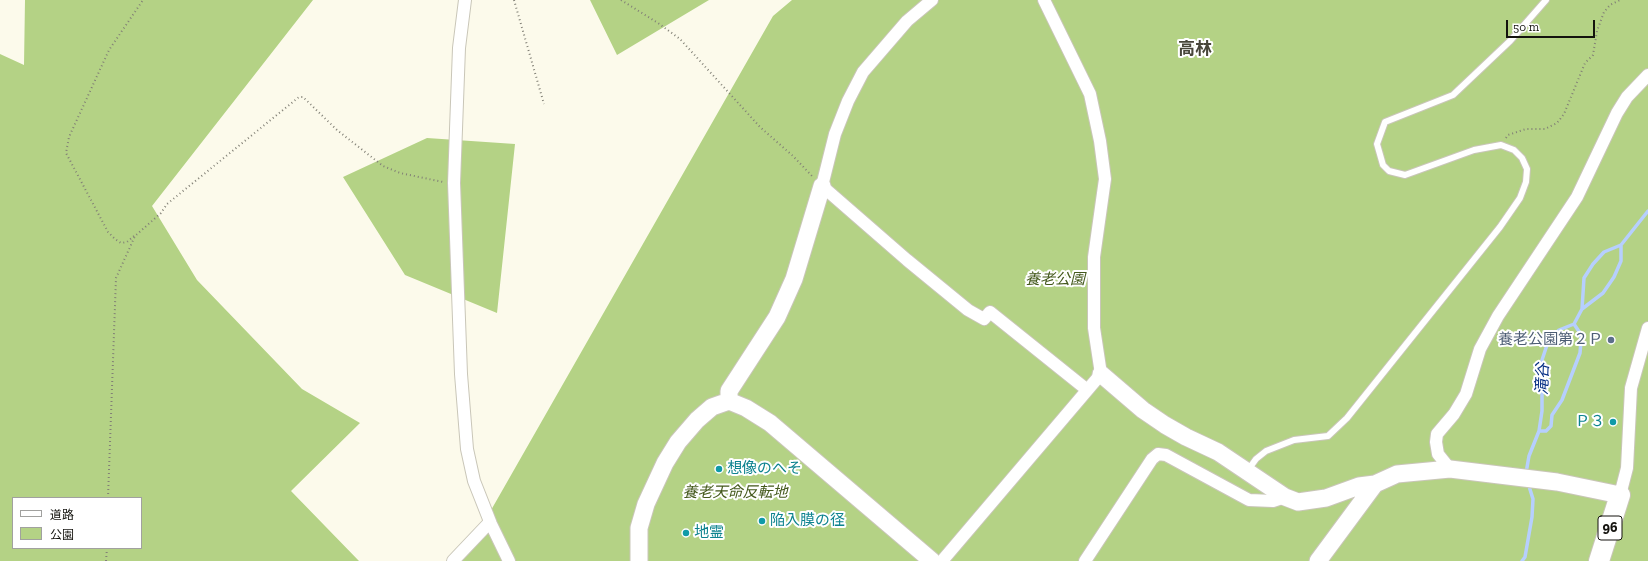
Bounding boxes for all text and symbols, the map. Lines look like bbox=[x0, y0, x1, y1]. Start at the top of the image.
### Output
scale bar bbox=[1508, 12, 1597, 38]
text: 50 m bbox=[1513, 20, 1539, 34]
district label: 高林 bbox=[1178, 39, 1212, 59]
park label: 養老公園 bbox=[1025, 271, 1085, 289]
place label: 養老公園第２Ｐ bbox=[1498, 331, 1603, 349]
marker: 養老公園第２Ｐ bbox=[1606, 335, 1616, 345]
water label: 滝谷 bbox=[1533, 363, 1553, 395]
place label: Ｐ３ bbox=[1575, 413, 1605, 431]
marker: Ｐ３ bbox=[1608, 417, 1618, 427]
place label: 想像のへそ bbox=[727, 460, 802, 478]
marker: 想像のへそ bbox=[714, 464, 724, 474]
park label: 養老天命反転地 bbox=[683, 484, 787, 502]
legend bbox=[12, 497, 142, 549]
text: 道路 bbox=[50, 508, 74, 522]
place label: 陥入膜の径 bbox=[770, 512, 845, 530]
marker: 陥入膜の径 bbox=[757, 516, 767, 526]
road number: 96 bbox=[1598, 516, 1622, 540]
place label: 地霊 bbox=[694, 524, 724, 542]
text: 公園 bbox=[50, 528, 74, 542]
marker: 地霊 bbox=[681, 528, 691, 538]

